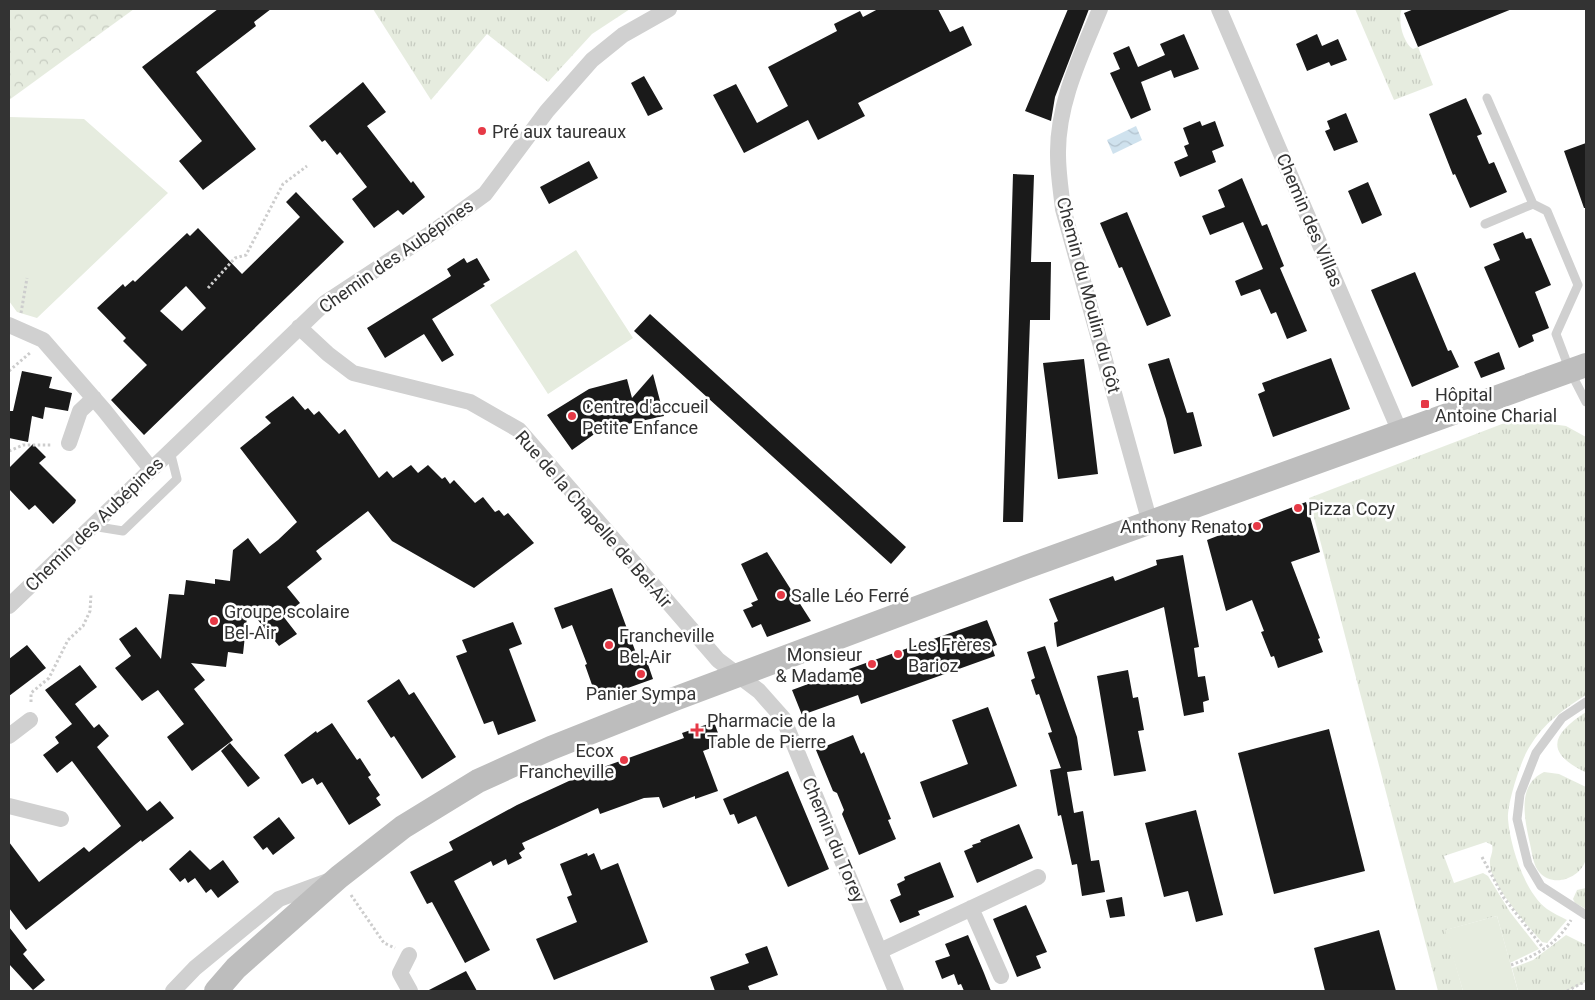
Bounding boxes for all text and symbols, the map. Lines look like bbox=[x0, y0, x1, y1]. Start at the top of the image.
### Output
place label: Pré aux taureaux bbox=[492, 121, 626, 142]
marker: Pré aux taureaux bbox=[476, 125, 488, 137]
street label: Chemin des Villas bbox=[1272, 150, 1348, 290]
street label: Chemin des Aubépines bbox=[315, 195, 477, 317]
street label: Chemin du Moulin du Gôt bbox=[1053, 195, 1125, 396]
place label: Hôpital Antoine Charial bbox=[1435, 384, 1557, 426]
place label: Centre d'accueil Petite Enfance bbox=[582, 396, 709, 438]
marker: Hôpital Antoine Charial bbox=[1419, 398, 1431, 410]
marker: Centre d'accueil Petite Enfance bbox=[566, 410, 578, 422]
street label: Rue de la Chapelle de Bel-Air bbox=[511, 426, 677, 612]
street label: Chemin des Aubépines bbox=[21, 453, 167, 595]
place label: Pizza Cozy bbox=[1308, 498, 1396, 519]
marker: Pizza Cozy bbox=[1292, 502, 1304, 514]
place label: Anthony Renato bbox=[1120, 516, 1247, 537]
marker: Anthony Renato bbox=[1251, 520, 1263, 532]
place label: Salle Léo Ferré bbox=[791, 585, 909, 606]
marker: Salle Léo Ferré bbox=[775, 589, 787, 601]
place label: Groupe scolaire Bel-Air bbox=[224, 601, 350, 643]
marker: Groupe scolaire Bel-Air bbox=[208, 615, 220, 627]
place label: Francheville Bel-Air bbox=[619, 625, 714, 667]
place label: Les Frères Barioz bbox=[908, 634, 991, 676]
marker: Francheville Bel-Air bbox=[603, 639, 615, 651]
place label: Monsieur & Madame bbox=[776, 644, 862, 686]
marker: Les Frères Barioz bbox=[892, 648, 904, 660]
marker: Monsieur & Madame bbox=[866, 658, 878, 670]
marker: Panier Sympa bbox=[635, 668, 647, 680]
place label: Panier Sympa bbox=[586, 683, 696, 704]
place label: Pharmacie de la Table de Pierre bbox=[707, 710, 836, 752]
marker: Pharmacie de la Table de Pierre bbox=[691, 724, 703, 736]
place label: Ecox Francheville bbox=[519, 740, 614, 782]
marker: Ecox Francheville bbox=[618, 754, 630, 766]
street label: Chemin du Torey bbox=[798, 774, 870, 906]

